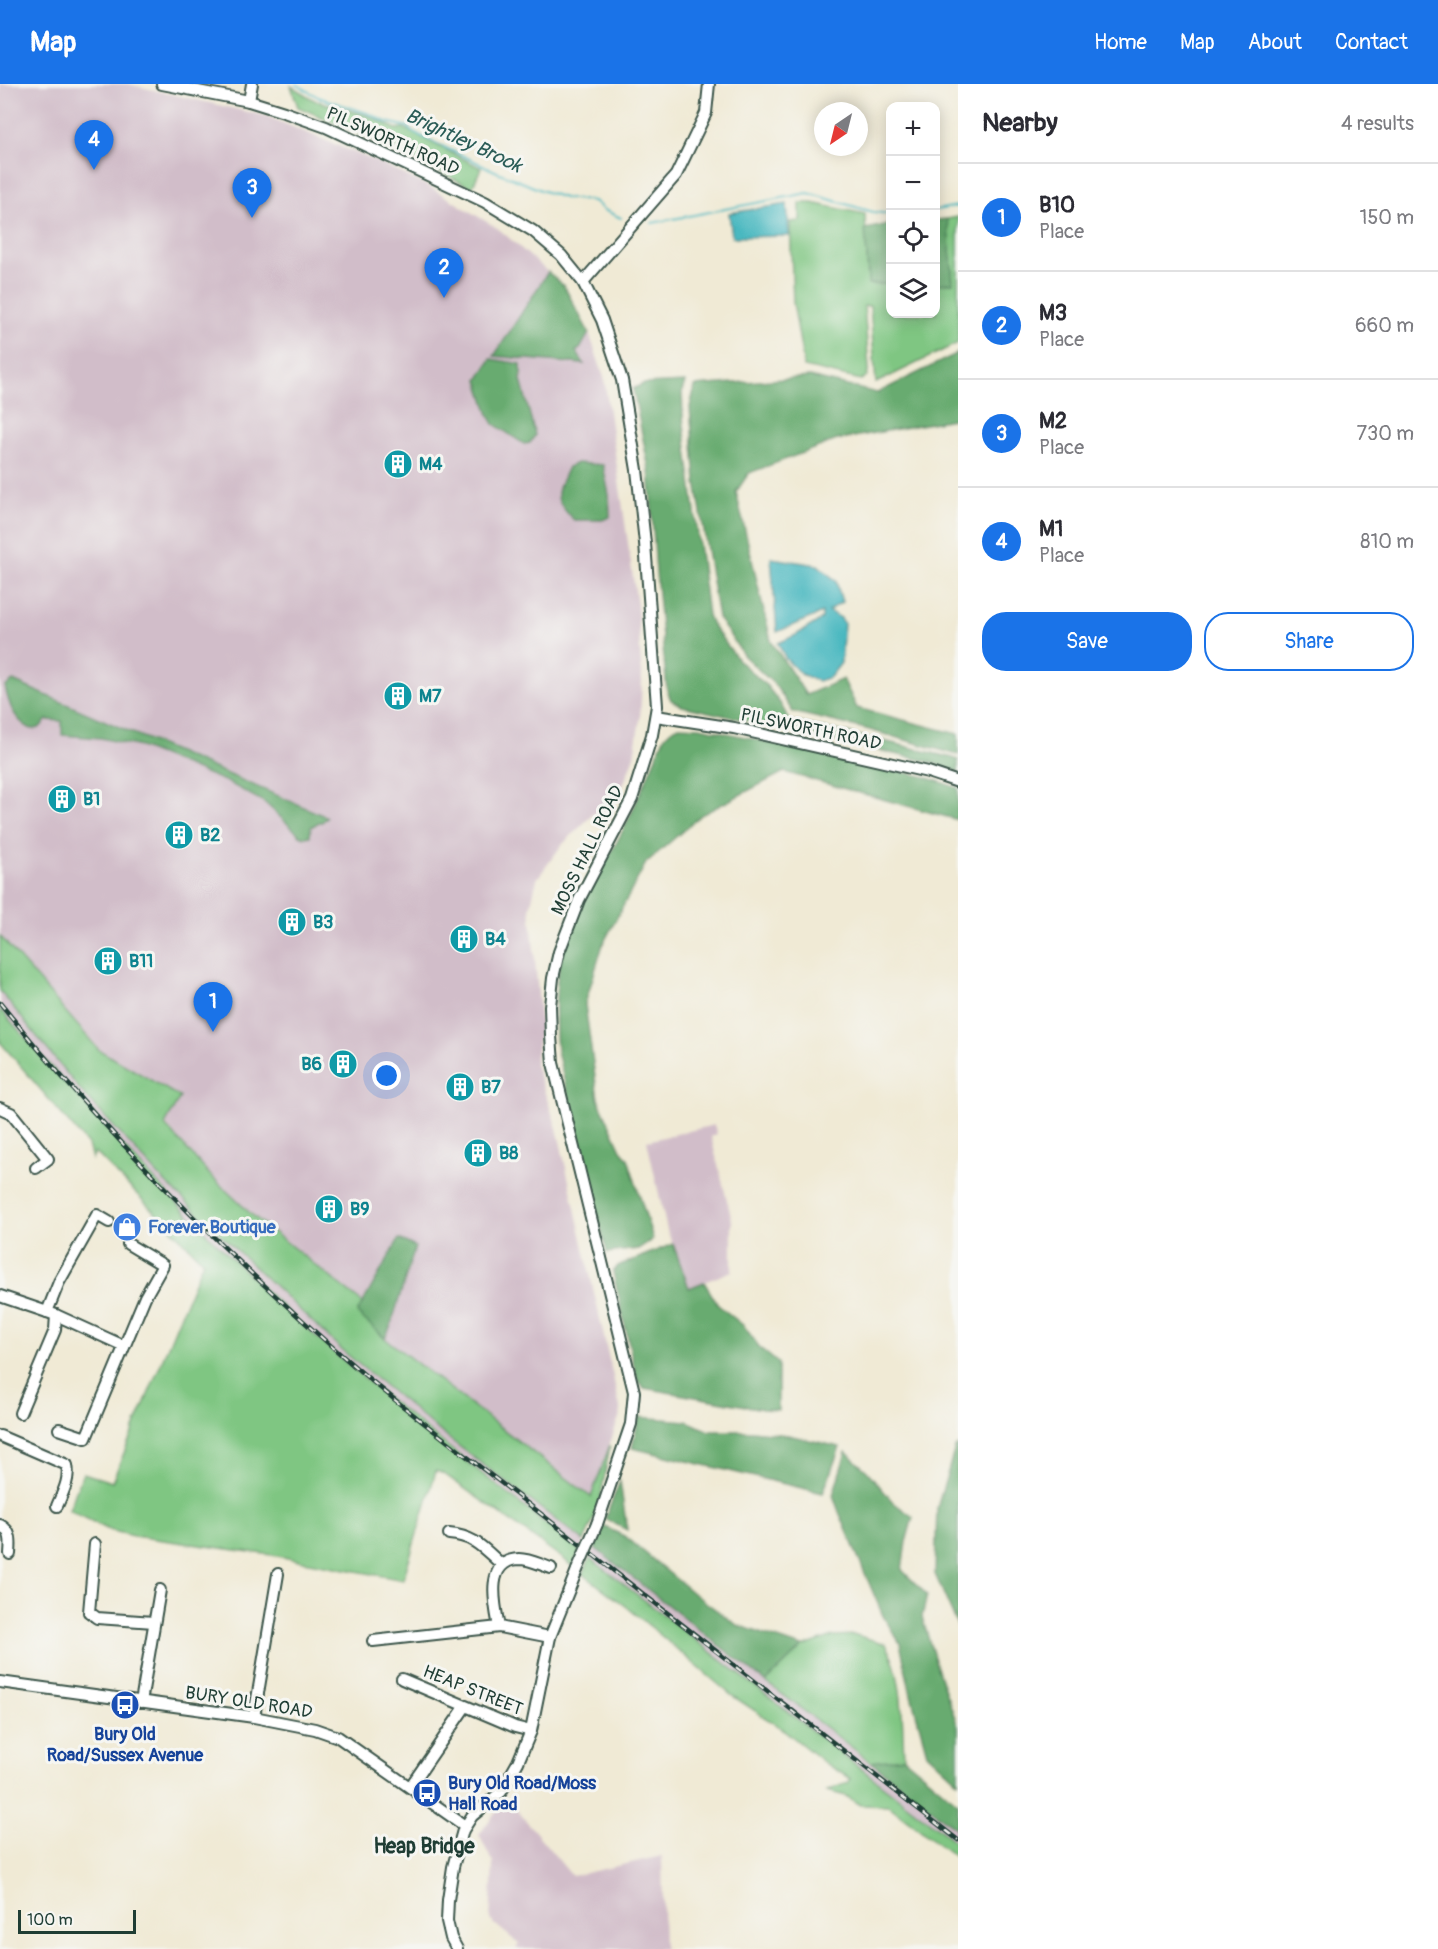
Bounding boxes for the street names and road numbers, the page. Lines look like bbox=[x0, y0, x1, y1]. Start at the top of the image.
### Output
street label: PILSWORTH ROAD bbox=[323, 102, 463, 181]
street label: PILSWORTH ROAD bbox=[739, 703, 883, 756]
street label: MOSS HALL ROAD bbox=[546, 782, 629, 919]
street label: HEAP STREET bbox=[419, 1660, 526, 1721]
street label: BURY OLD ROAD bbox=[184, 1681, 314, 1724]

